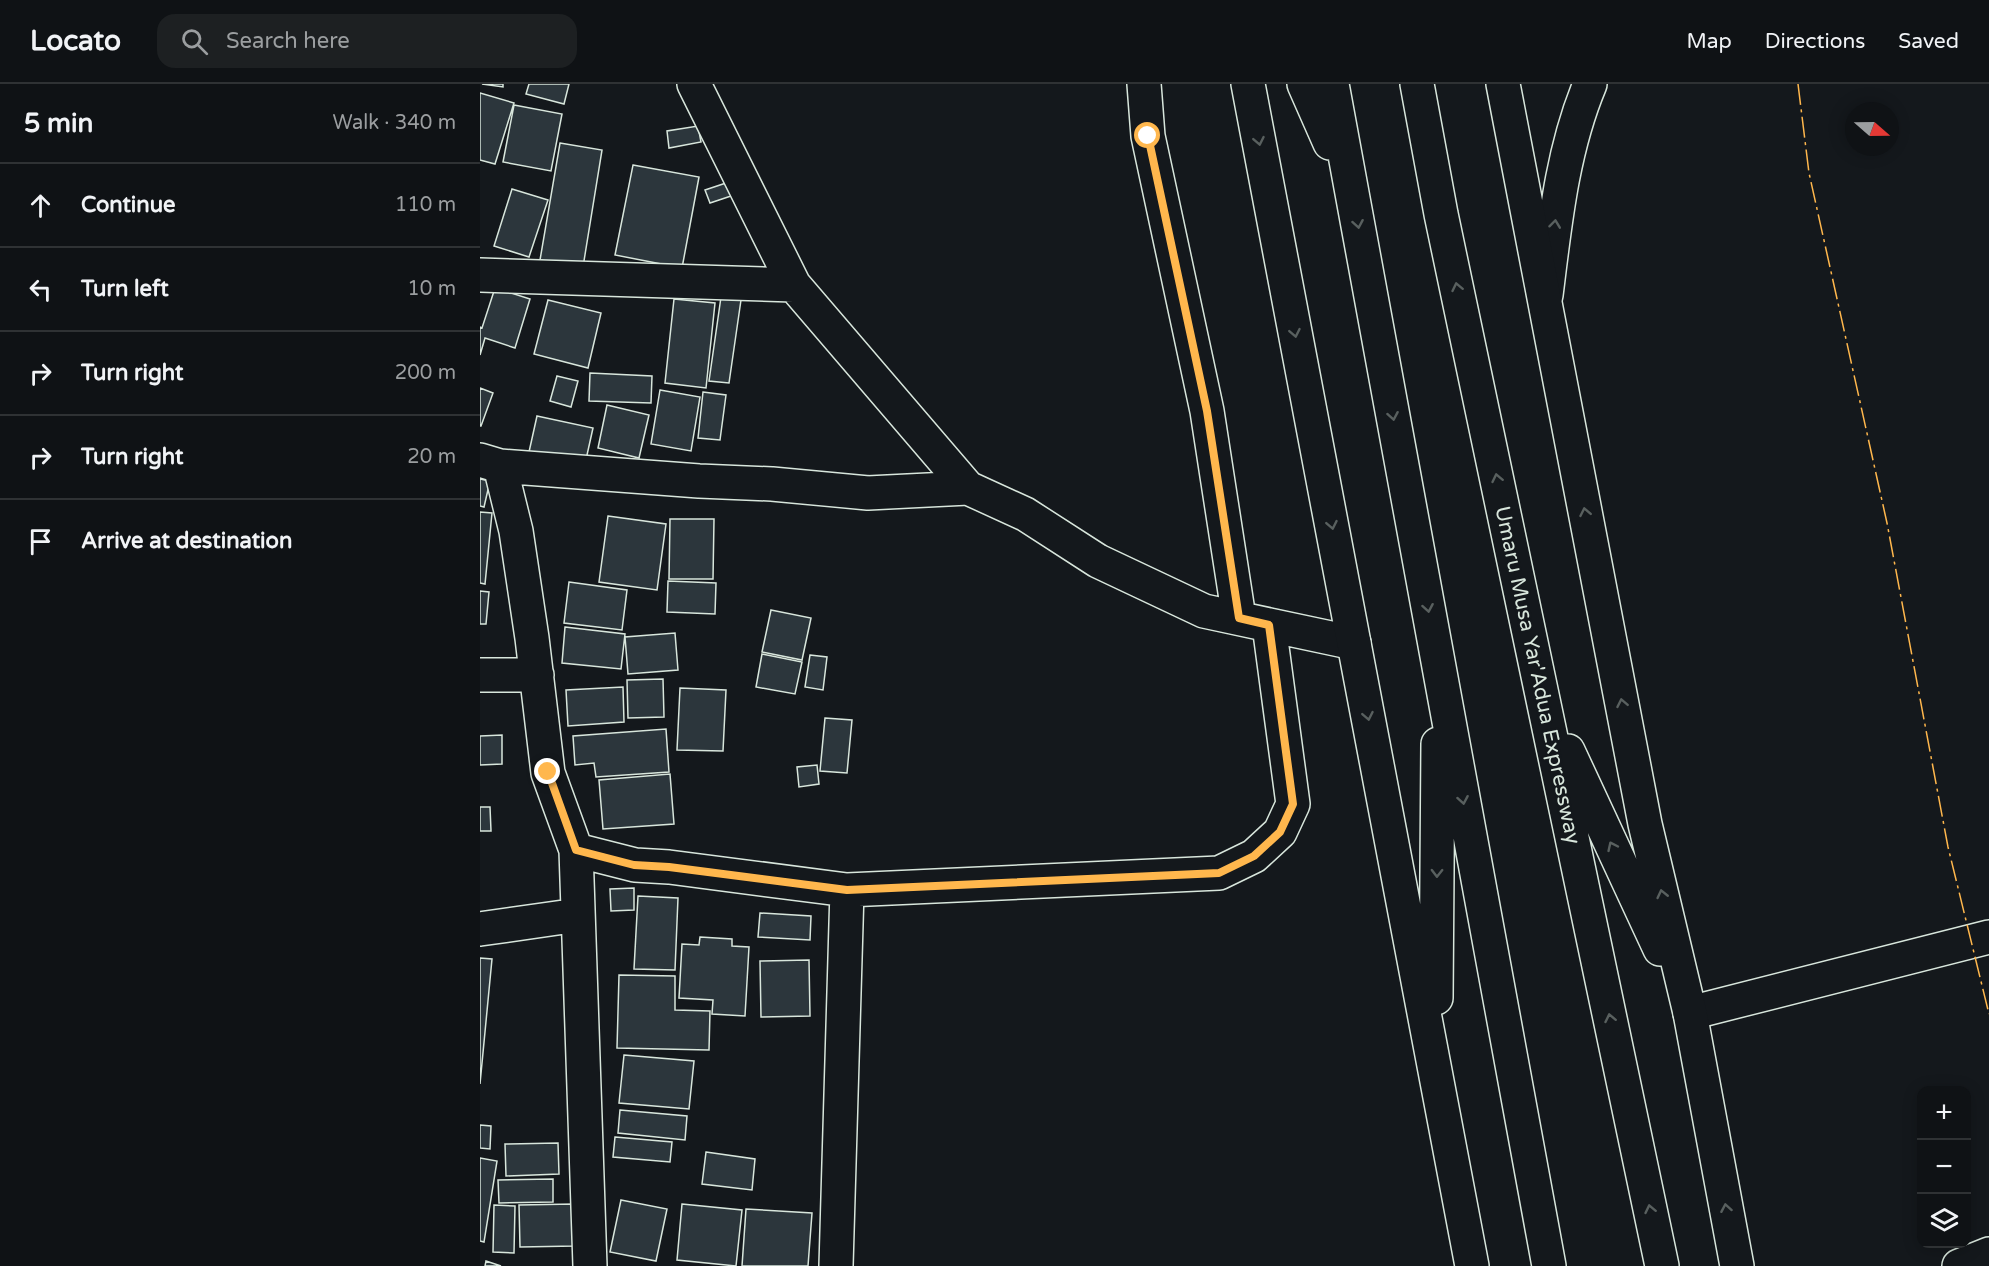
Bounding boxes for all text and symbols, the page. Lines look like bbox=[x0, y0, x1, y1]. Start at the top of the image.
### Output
search box bbox=[157, 14, 577, 68]
text: Locato bbox=[30, 24, 121, 58]
icon: search bbox=[178, 25, 211, 58]
text: Search here bbox=[226, 28, 350, 54]
text: Map bbox=[1686, 29, 1732, 54]
text: Directions bbox=[1765, 29, 1865, 54]
text: Saved bbox=[1898, 29, 1959, 54]
north arrow bbox=[1845, 102, 1899, 156]
text: 5 min bbox=[24, 108, 93, 139]
text: Walk · 340 m bbox=[333, 111, 456, 135]
route start bbox=[1134, 122, 1160, 148]
one-way arrow bbox=[1252, 136, 1265, 146]
icon: ahead bbox=[24, 189, 57, 222]
text: Continue bbox=[81, 192, 176, 218]
text: 110 m bbox=[395, 193, 456, 217]
one-way arrow bbox=[1351, 219, 1364, 229]
one-way arrow bbox=[1548, 219, 1560, 228]
icon: left bbox=[24, 273, 57, 306]
text: Turn left bbox=[81, 276, 169, 302]
text: 10 m bbox=[407, 277, 456, 301]
one-way arrow bbox=[1451, 282, 1464, 292]
one-way arrow bbox=[1288, 328, 1301, 338]
icon: right bbox=[24, 357, 57, 390]
text: Turn right bbox=[81, 360, 183, 386]
text: 200 m bbox=[395, 361, 456, 385]
one-way arrow bbox=[1386, 411, 1399, 421]
icon: right bbox=[24, 441, 57, 474]
text: Turn right bbox=[81, 444, 183, 470]
text: 20 m bbox=[407, 445, 456, 469]
one-way arrow bbox=[1491, 473, 1504, 483]
street label: Umaru Musa Yar'Adua Expressway bbox=[1489, 504, 1586, 846]
one-way arrow bbox=[1579, 507, 1592, 517]
one-way arrow bbox=[1325, 519, 1338, 529]
icon: arrive bbox=[24, 525, 57, 558]
text: Arrive at destination bbox=[81, 528, 292, 554]
one-way arrow bbox=[1421, 602, 1434, 612]
one-way arrow bbox=[1616, 699, 1629, 709]
one-way arrow bbox=[1361, 711, 1374, 721]
route end bbox=[534, 758, 560, 784]
one-way arrow bbox=[1457, 795, 1469, 804]
one-way arrow bbox=[1607, 842, 1619, 853]
one-way arrow bbox=[1431, 868, 1443, 877]
one-way arrow bbox=[1656, 889, 1669, 899]
one-way arrow bbox=[1604, 1013, 1617, 1023]
map controls bbox=[1917, 1086, 1971, 1248]
button: + bbox=[1917, 1086, 1971, 1140]
button: − bbox=[1917, 1140, 1971, 1194]
button: layers bbox=[1917, 1194, 1971, 1248]
one-way arrow bbox=[1644, 1204, 1657, 1214]
one-way arrow bbox=[1720, 1204, 1733, 1214]

